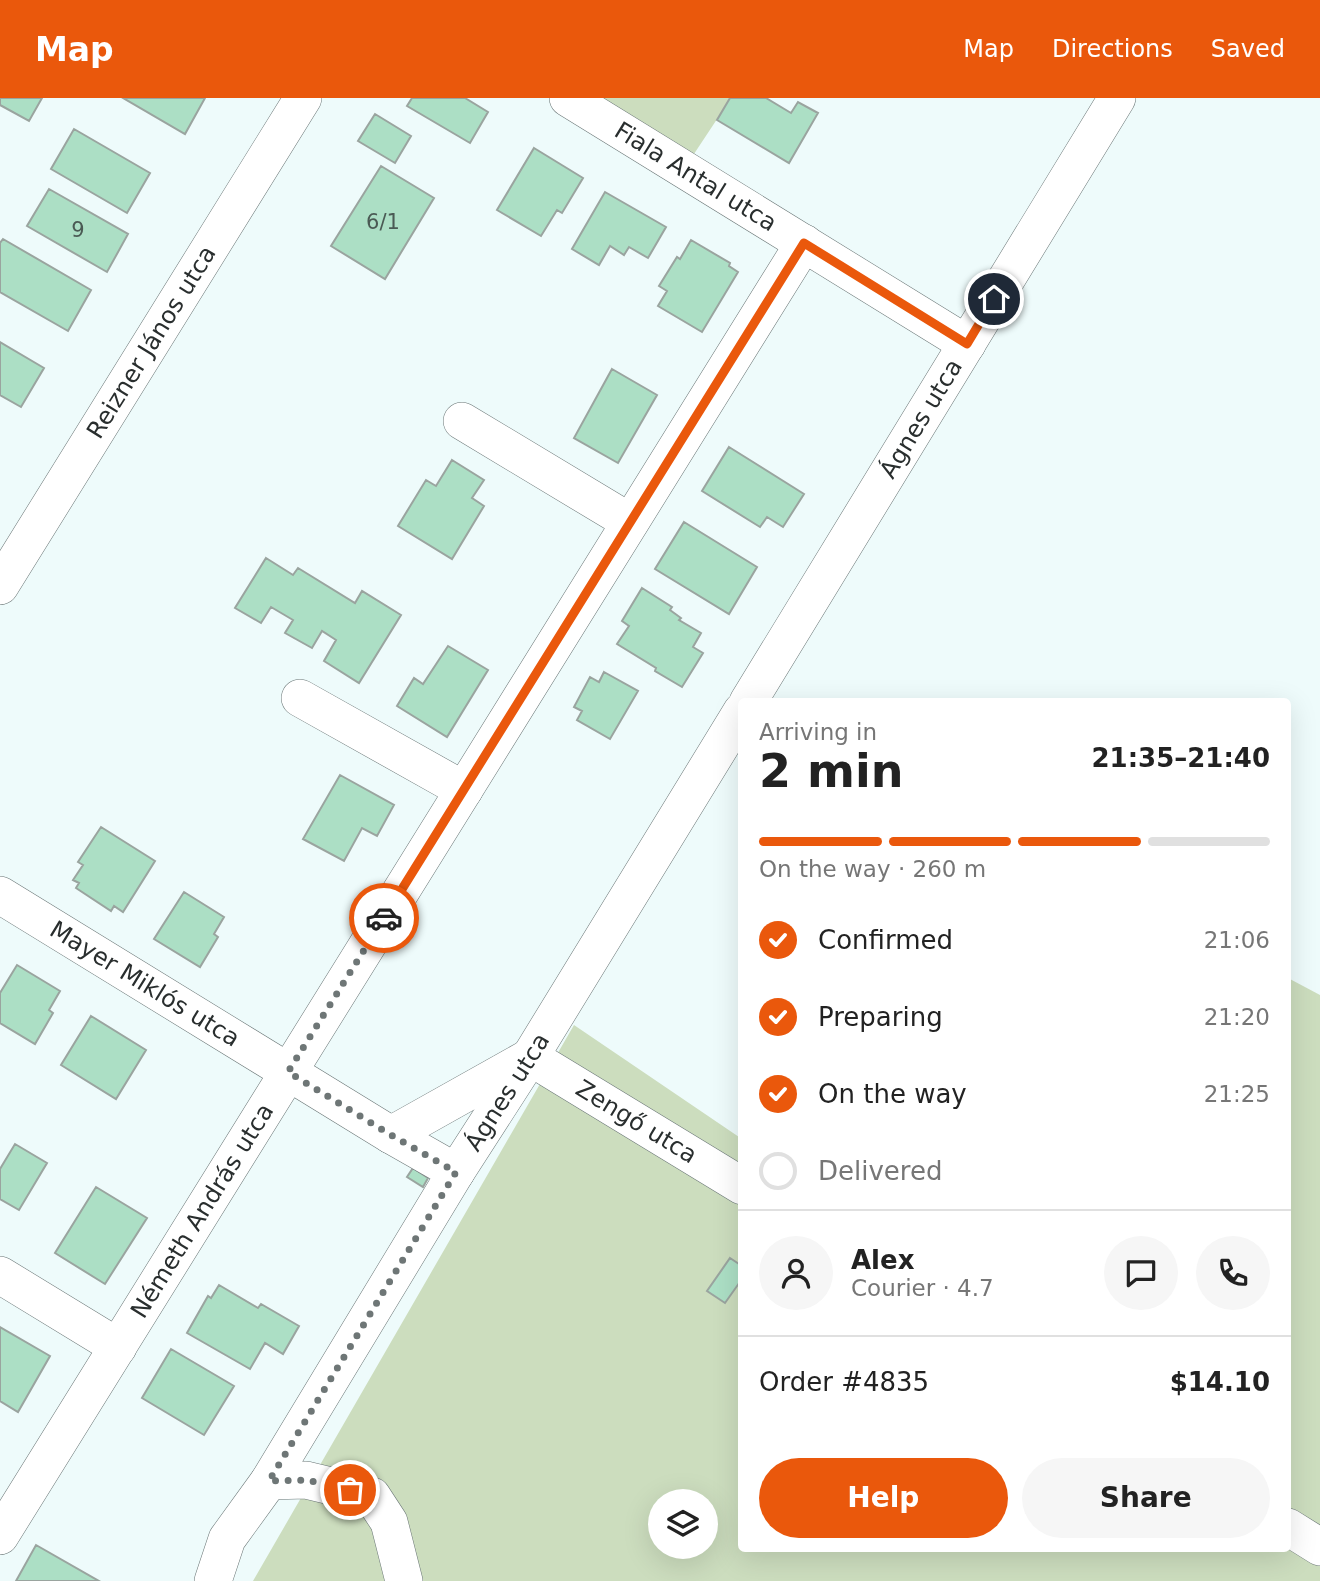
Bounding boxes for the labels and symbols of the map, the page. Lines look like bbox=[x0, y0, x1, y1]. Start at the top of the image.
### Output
street label: Fiala Antal utca bbox=[610, 116, 782, 237]
house number: 6/1 bbox=[366, 210, 400, 234]
house number: 9 bbox=[71, 218, 85, 242]
street label: Reizner János utca bbox=[81, 241, 222, 444]
pin bbox=[964, 269, 1024, 329]
street label: Ágnes utca bbox=[873, 354, 968, 483]
courier bbox=[349, 883, 419, 953]
street label: Mayer Miklós utca bbox=[45, 915, 245, 1053]
street label: Ágnes utca bbox=[458, 1028, 555, 1156]
street label: Zengő utca bbox=[571, 1074, 702, 1169]
street label: Németh András utca bbox=[125, 1098, 279, 1323]
pin bbox=[320, 1460, 380, 1520]

